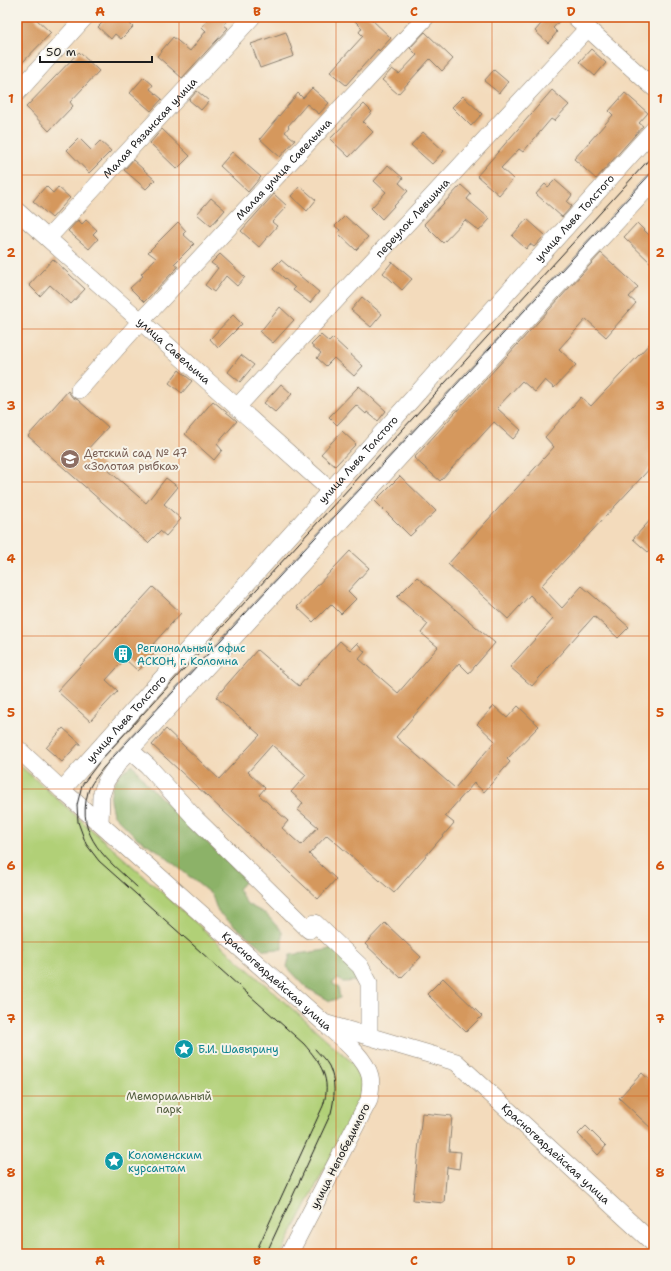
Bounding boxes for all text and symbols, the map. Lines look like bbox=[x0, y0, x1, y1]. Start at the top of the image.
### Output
text: A bbox=[95, 3, 105, 20]
text: B bbox=[253, 3, 261, 20]
text: C bbox=[410, 3, 418, 20]
text: D bbox=[566, 3, 576, 20]
scale bar bbox=[40, 38, 152, 64]
text: 50 m bbox=[46, 44, 76, 60]
street label: Малая Рязанская улица bbox=[100, 74, 201, 182]
text: 1 bbox=[8, 90, 14, 107]
text: 1 bbox=[657, 90, 663, 107]
street label: Малая улица Савельича bbox=[232, 115, 335, 223]
street label: улица Льва Толстого bbox=[532, 171, 618, 265]
street label: переулок Левшина bbox=[372, 175, 453, 261]
text: 2 bbox=[6, 244, 16, 261]
text: 2 bbox=[655, 244, 665, 261]
street label: улица Савельича bbox=[133, 314, 213, 388]
text: 3 bbox=[6, 397, 16, 414]
text: 3 bbox=[655, 397, 665, 414]
street label: улица Льва Толстого bbox=[315, 412, 402, 507]
place label: Детский сад № 47 «Золотая рыбка» bbox=[84, 446, 188, 474]
school or university icon: Детский сад № 47 «Золотая рыбка» bbox=[59, 448, 81, 470]
text: 4 bbox=[6, 550, 16, 567]
text: 4 bbox=[655, 550, 665, 567]
place label: Региональный офис АСКОН, г. Коломна bbox=[137, 641, 246, 669]
building icon: Региональный офис АСКОН, г. Коломна bbox=[112, 643, 134, 665]
street label: улица Льва Толстого bbox=[83, 672, 170, 766]
text: 5 bbox=[7, 704, 15, 721]
text: 5 bbox=[656, 704, 664, 721]
text: 6 bbox=[6, 857, 16, 874]
text: 6 bbox=[655, 857, 665, 874]
street label: Красногвардейская улица bbox=[218, 928, 335, 1034]
text: 7 bbox=[6, 1010, 16, 1027]
text: 7 bbox=[655, 1010, 665, 1027]
place icon: Б.И. Шавырину bbox=[173, 1038, 195, 1060]
place label: Б.И. Шавырину bbox=[198, 1042, 279, 1057]
park label: Мемориальный парк bbox=[126, 1089, 212, 1117]
street label: Красногвардейская улица bbox=[498, 1100, 613, 1208]
street label: улица Непобедимого bbox=[307, 1101, 374, 1212]
place label: Коломенским курсантам bbox=[128, 1148, 202, 1176]
place icon: Коломенским курсантам bbox=[103, 1150, 125, 1172]
text: 8 bbox=[6, 1164, 16, 1181]
text: 8 bbox=[655, 1164, 665, 1181]
text: A bbox=[95, 1252, 105, 1269]
text: B bbox=[253, 1252, 261, 1269]
text: C bbox=[410, 1252, 418, 1269]
text: D bbox=[566, 1252, 576, 1269]

